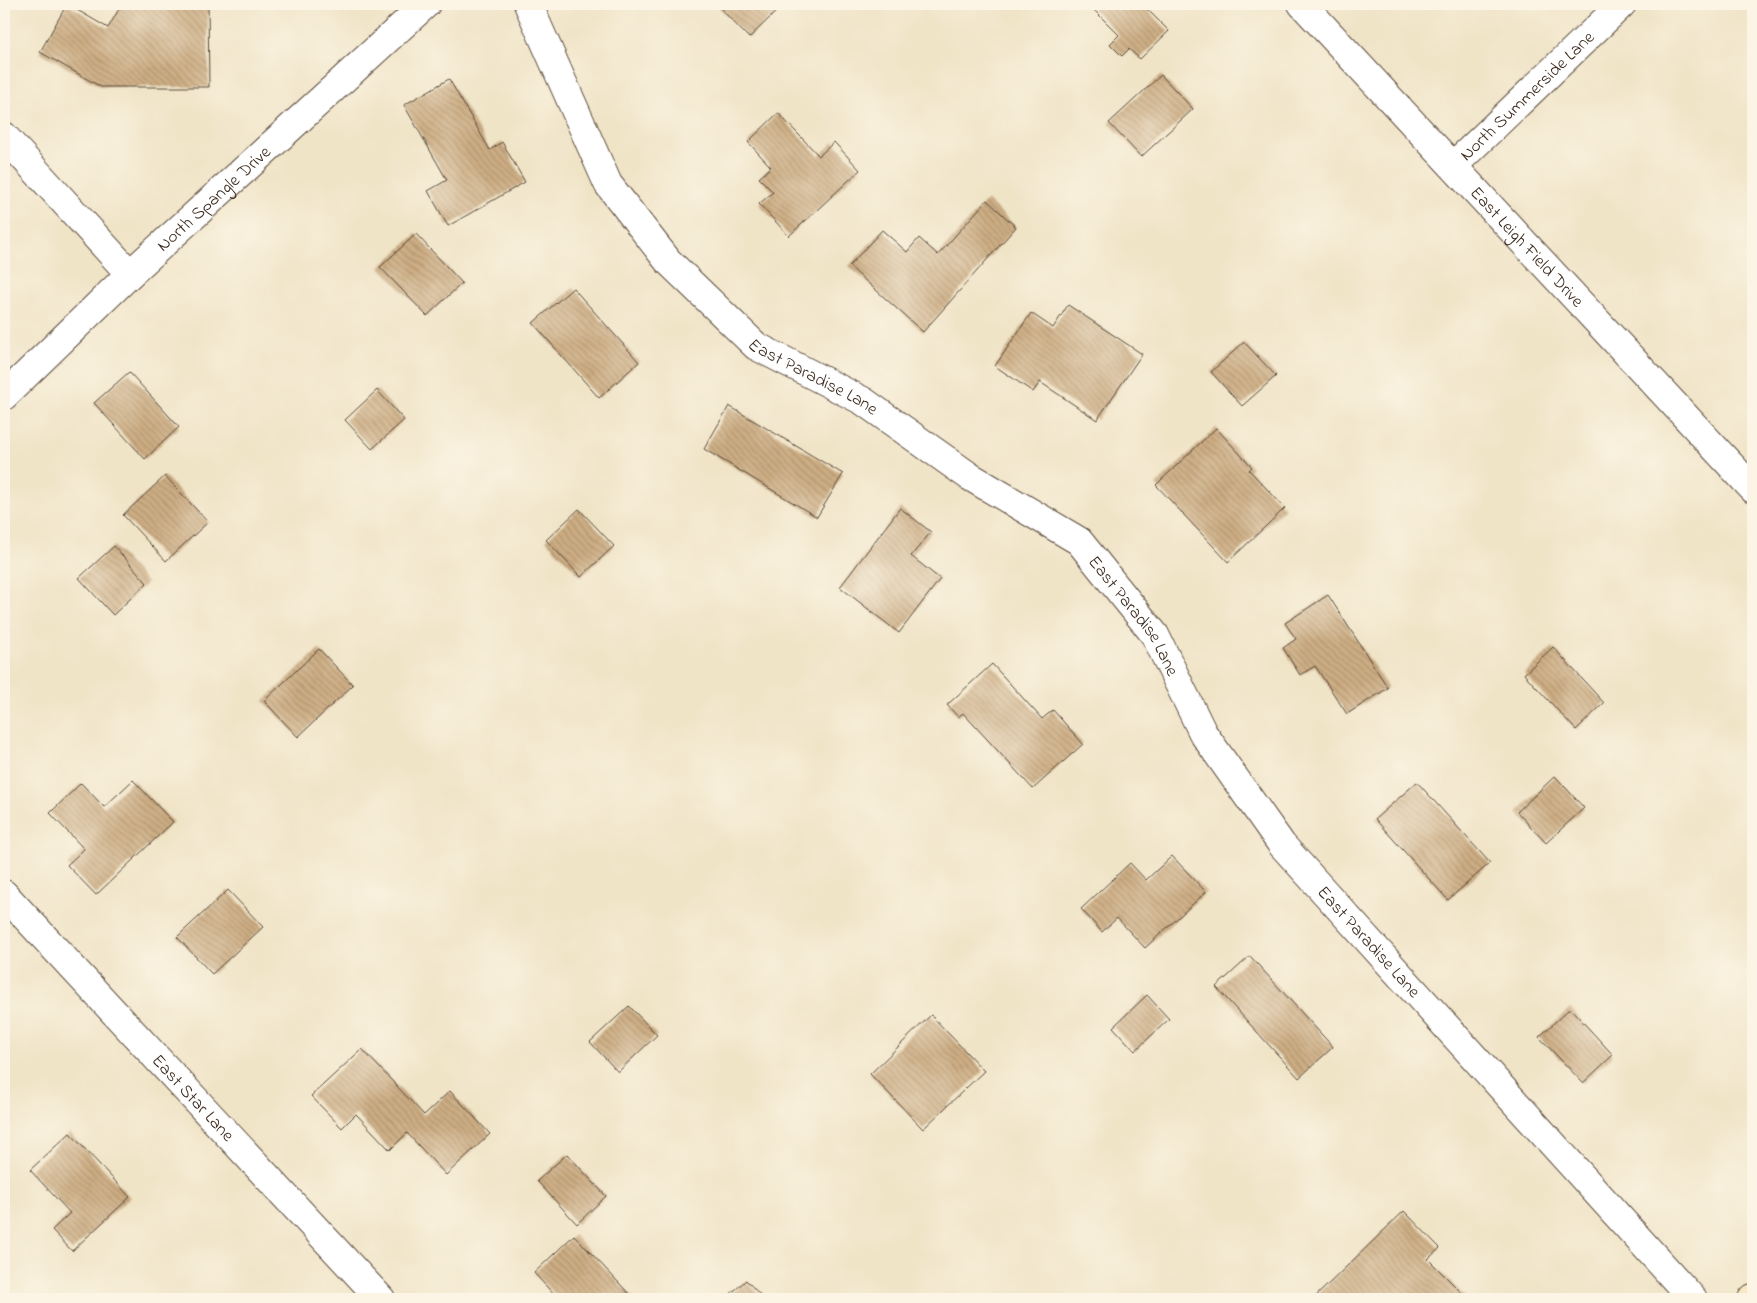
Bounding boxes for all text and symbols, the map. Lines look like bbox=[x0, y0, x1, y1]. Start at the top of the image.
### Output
street label: North Summerside Lane bbox=[1455, 25, 1602, 168]
street label: North Spangle Drive bbox=[152, 140, 278, 259]
street label: East Leigh Field Drive bbox=[1463, 181, 1590, 315]
street label: East Paradise Lane bbox=[741, 334, 883, 423]
street label: East Paradise Lane bbox=[1081, 551, 1185, 682]
street label: East Paradise Lane bbox=[1310, 881, 1426, 1005]
street label: East Star Lane bbox=[145, 1049, 240, 1149]

